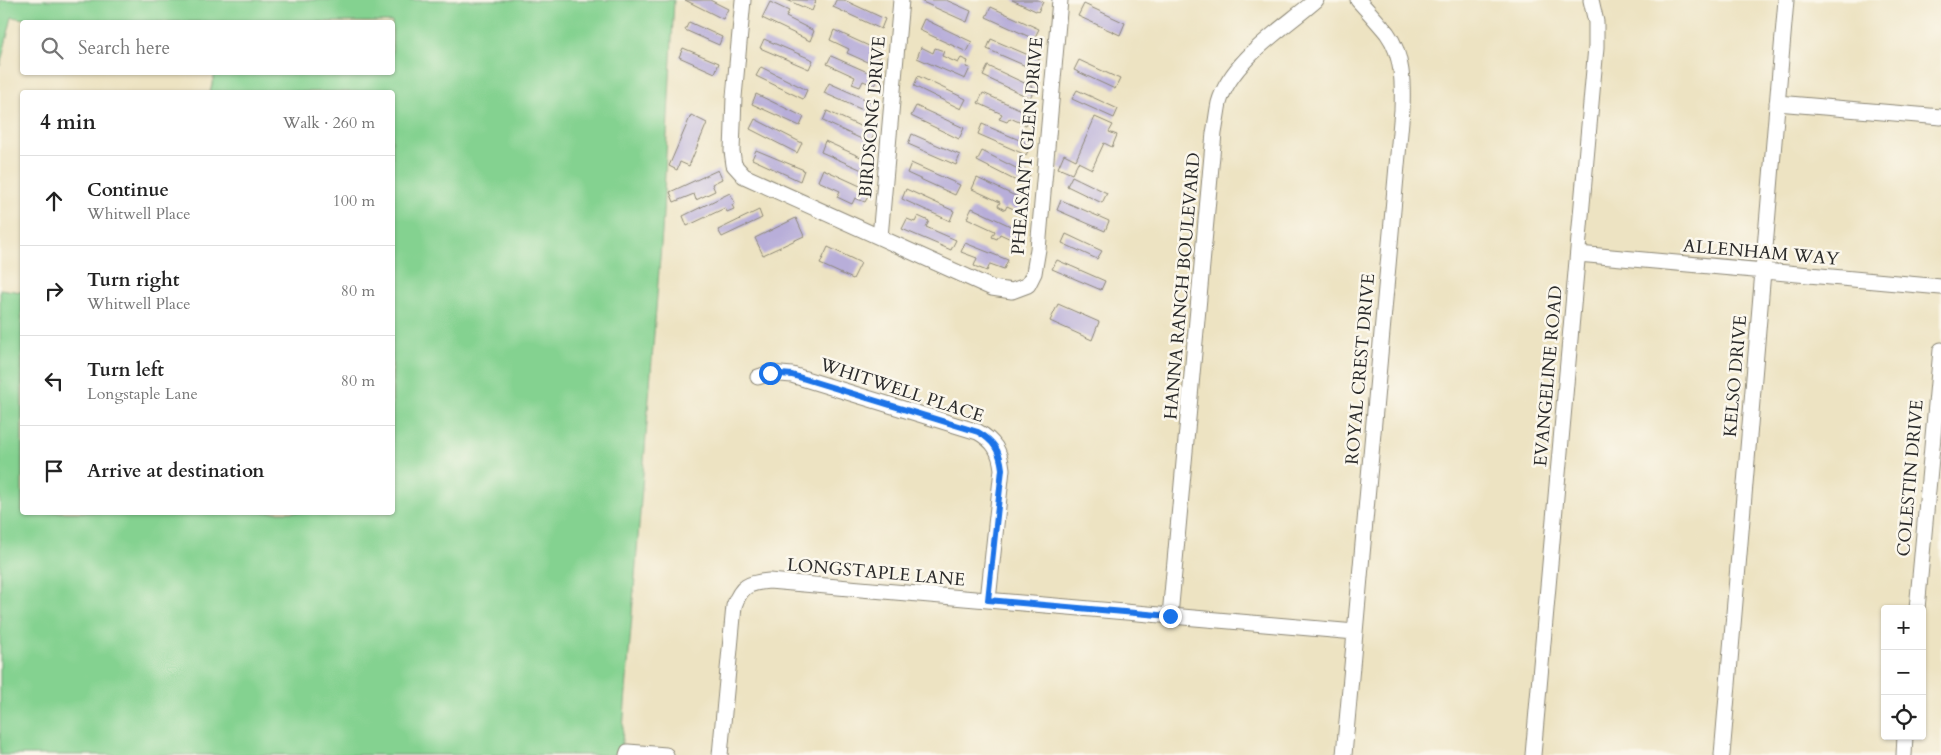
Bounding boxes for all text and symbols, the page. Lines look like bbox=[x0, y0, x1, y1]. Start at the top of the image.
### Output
search box bbox=[20, 20, 395, 75]
icon: search bbox=[38, 34, 66, 62]
text: Search here bbox=[78, 35, 170, 61]
street label: BIRDSONG DRIVE bbox=[853, 35, 892, 199]
street label: PHEASANT GLEN DRIVE bbox=[1006, 36, 1049, 256]
text: 4 min bbox=[40, 108, 96, 137]
text: Walk · 260 m bbox=[283, 112, 375, 134]
street label: HANNA RANCH BOULEVARD bbox=[1158, 151, 1207, 421]
text: Continue bbox=[87, 177, 169, 203]
icon: ahead bbox=[40, 187, 68, 215]
text: 100 m bbox=[333, 190, 375, 212]
text: Whitwell Place bbox=[87, 203, 191, 225]
street label: ALLENHAM WAY bbox=[1682, 233, 1841, 272]
text: Turn right bbox=[87, 267, 179, 293]
street label: ROYAL CREST DRIVE bbox=[1340, 272, 1381, 466]
icon: right bbox=[40, 277, 68, 305]
text: 80 m bbox=[341, 280, 375, 302]
street label: EVANGELINE ROAD bbox=[1528, 284, 1569, 468]
text: Whitwell Place bbox=[87, 293, 191, 315]
street label: KELSO DRIVE bbox=[1718, 314, 1753, 438]
street label: WHITWELL PLACE bbox=[816, 352, 987, 429]
text: Turn left bbox=[87, 357, 164, 383]
route start bbox=[759, 362, 782, 385]
icon: left bbox=[40, 367, 68, 395]
text: 80 m bbox=[341, 370, 375, 392]
text: Longstaple Lane bbox=[87, 383, 198, 405]
street label: COLESTIN DRIVE bbox=[1891, 399, 1930, 558]
icon: arrive bbox=[40, 457, 68, 485]
text: Arrive at destination bbox=[87, 458, 264, 484]
street label: LONGSTAPLE LANE bbox=[786, 552, 966, 593]
route end bbox=[1159, 605, 1182, 628]
map controls bbox=[1881, 605, 1926, 740]
button: + bbox=[1881, 605, 1926, 650]
button: − bbox=[1881, 650, 1926, 695]
button: locate bbox=[1881, 695, 1926, 740]

